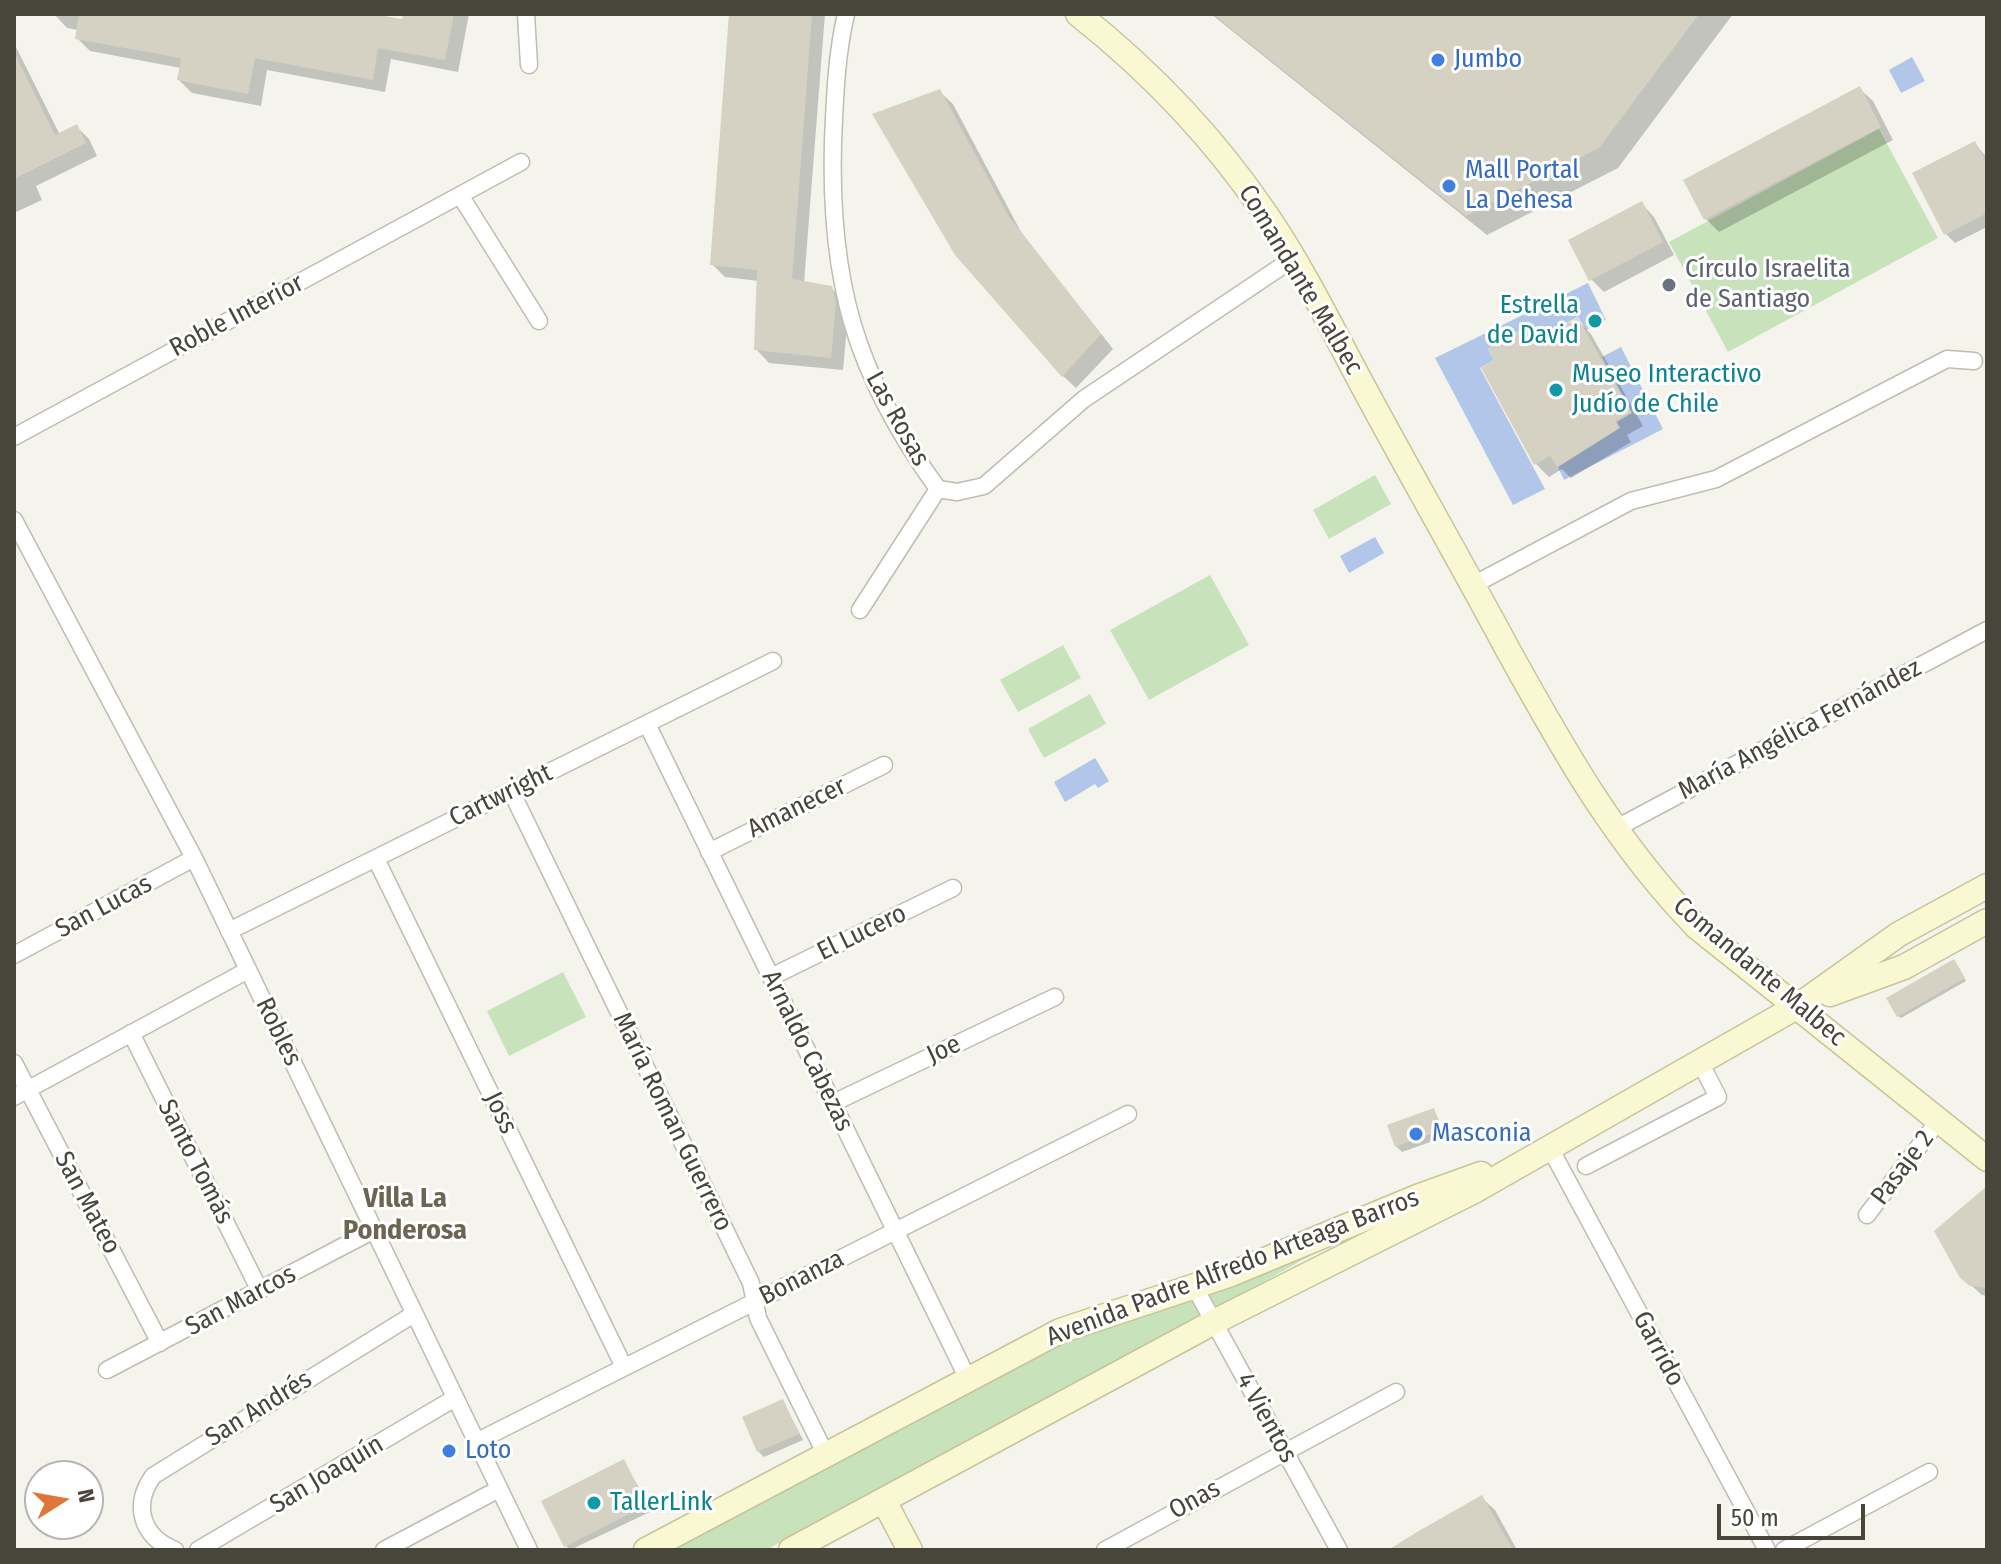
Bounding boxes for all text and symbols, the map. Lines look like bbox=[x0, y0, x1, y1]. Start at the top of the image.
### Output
place label: Jumbo bbox=[1454, 44, 1522, 76]
marker: Jumbo bbox=[1429, 51, 1447, 69]
place label: Mall Portal La Dehesa bbox=[1465, 155, 1579, 216]
marker: Mall Portal La Dehesa bbox=[1440, 177, 1458, 195]
street label: Comandante Malbec bbox=[1231, 179, 1369, 381]
place label: Círculo Israelita de Santiago bbox=[1685, 254, 1850, 316]
street label: Roble Interior bbox=[165, 268, 309, 364]
marker: Círculo Israelita de Santiago bbox=[1660, 276, 1678, 294]
place label: Estrella de David bbox=[1487, 290, 1579, 352]
marker: Estrella de David bbox=[1586, 312, 1604, 330]
place label: Museo Interactivo Judío de Chile bbox=[1572, 359, 1762, 420]
street label: Las Rosas bbox=[858, 366, 936, 472]
marker: Museo Interactivo Judío de Chile bbox=[1547, 381, 1565, 399]
street label: María Angélica Fernández bbox=[1673, 653, 1927, 807]
street label: Cartwright bbox=[445, 758, 557, 834]
street label: Amanecer bbox=[743, 771, 851, 845]
street label: San Lucas bbox=[50, 869, 158, 945]
street label: Comandante Malbec bbox=[1666, 891, 1852, 1053]
street label: El Lucero bbox=[812, 898, 912, 968]
street label: Arnaldo Cabezas bbox=[755, 965, 859, 1137]
street label: Robles bbox=[248, 993, 308, 1071]
street label: María Roman Guerrero bbox=[606, 1008, 738, 1236]
street label: Joe bbox=[922, 1029, 966, 1071]
street label: Joss bbox=[477, 1087, 523, 1139]
street label: Santo Tomás bbox=[150, 1095, 240, 1229]
place label: Masconia bbox=[1432, 1118, 1531, 1150]
marker: Masconia bbox=[1407, 1125, 1425, 1143]
street label: Pasaje 2 bbox=[1865, 1125, 1941, 1211]
street label: San Mateo bbox=[47, 1147, 127, 1259]
district label: Villa La Ponderosa bbox=[343, 1182, 467, 1248]
street label: Avenida Padre Alfredo Arteaga Barros bbox=[1042, 1182, 1424, 1354]
street label: Bonanza bbox=[754, 1244, 850, 1312]
street label: San Marcos bbox=[181, 1259, 301, 1343]
street label: Garrido bbox=[1625, 1306, 1691, 1392]
street label: San Andrés bbox=[200, 1364, 318, 1454]
street label: 4 Vientos bbox=[1229, 1368, 1303, 1468]
street label: San Joaquín bbox=[265, 1429, 389, 1521]
place label: Loto bbox=[465, 1435, 511, 1467]
marker: Loto bbox=[440, 1442, 458, 1460]
north arrow bbox=[24, 1460, 104, 1540]
street label: Onas bbox=[1164, 1473, 1226, 1527]
text: N bbox=[72, 1487, 101, 1505]
place label: TallerLink bbox=[610, 1487, 713, 1519]
scale bar bbox=[1721, 1488, 1869, 1538]
marker: TallerLink bbox=[585, 1494, 603, 1512]
text: 50 m bbox=[1731, 1504, 1779, 1532]

